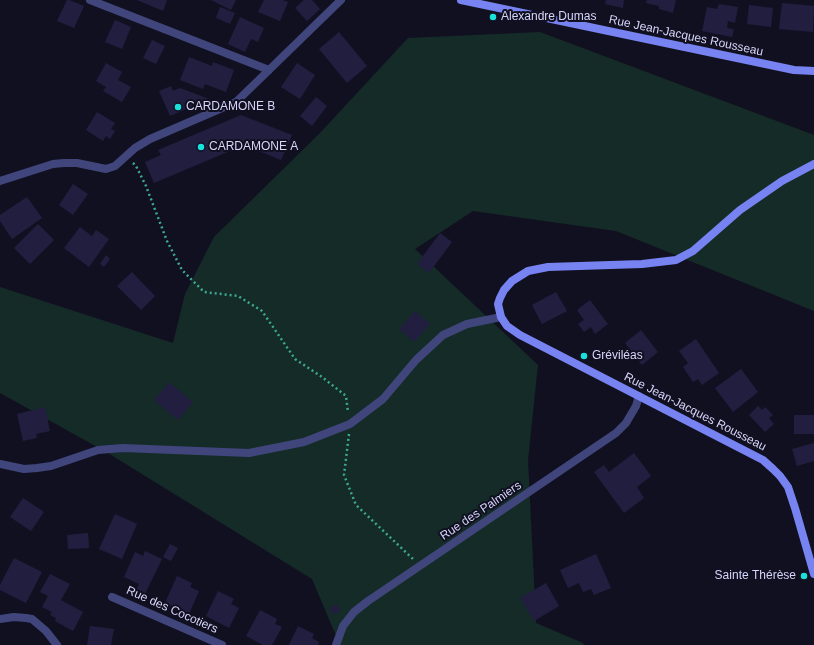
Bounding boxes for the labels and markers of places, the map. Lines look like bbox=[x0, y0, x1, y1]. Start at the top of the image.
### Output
place label: Alexandre Dumas bbox=[501, 10, 596, 24]
marker: Alexandre Dumas bbox=[488, 12, 498, 22]
place label: CARDAMONE B bbox=[186, 100, 275, 114]
marker: CARDAMONE B bbox=[173, 102, 183, 112]
place label: CARDAMONE A bbox=[209, 140, 298, 154]
marker: CARDAMONE A bbox=[196, 142, 206, 152]
place label: Gréviléas bbox=[592, 349, 643, 363]
marker: Gréviléas bbox=[579, 351, 589, 361]
place label: Sainte Thérèse bbox=[715, 569, 796, 583]
marker: Sainte Thérèse bbox=[799, 571, 809, 581]

